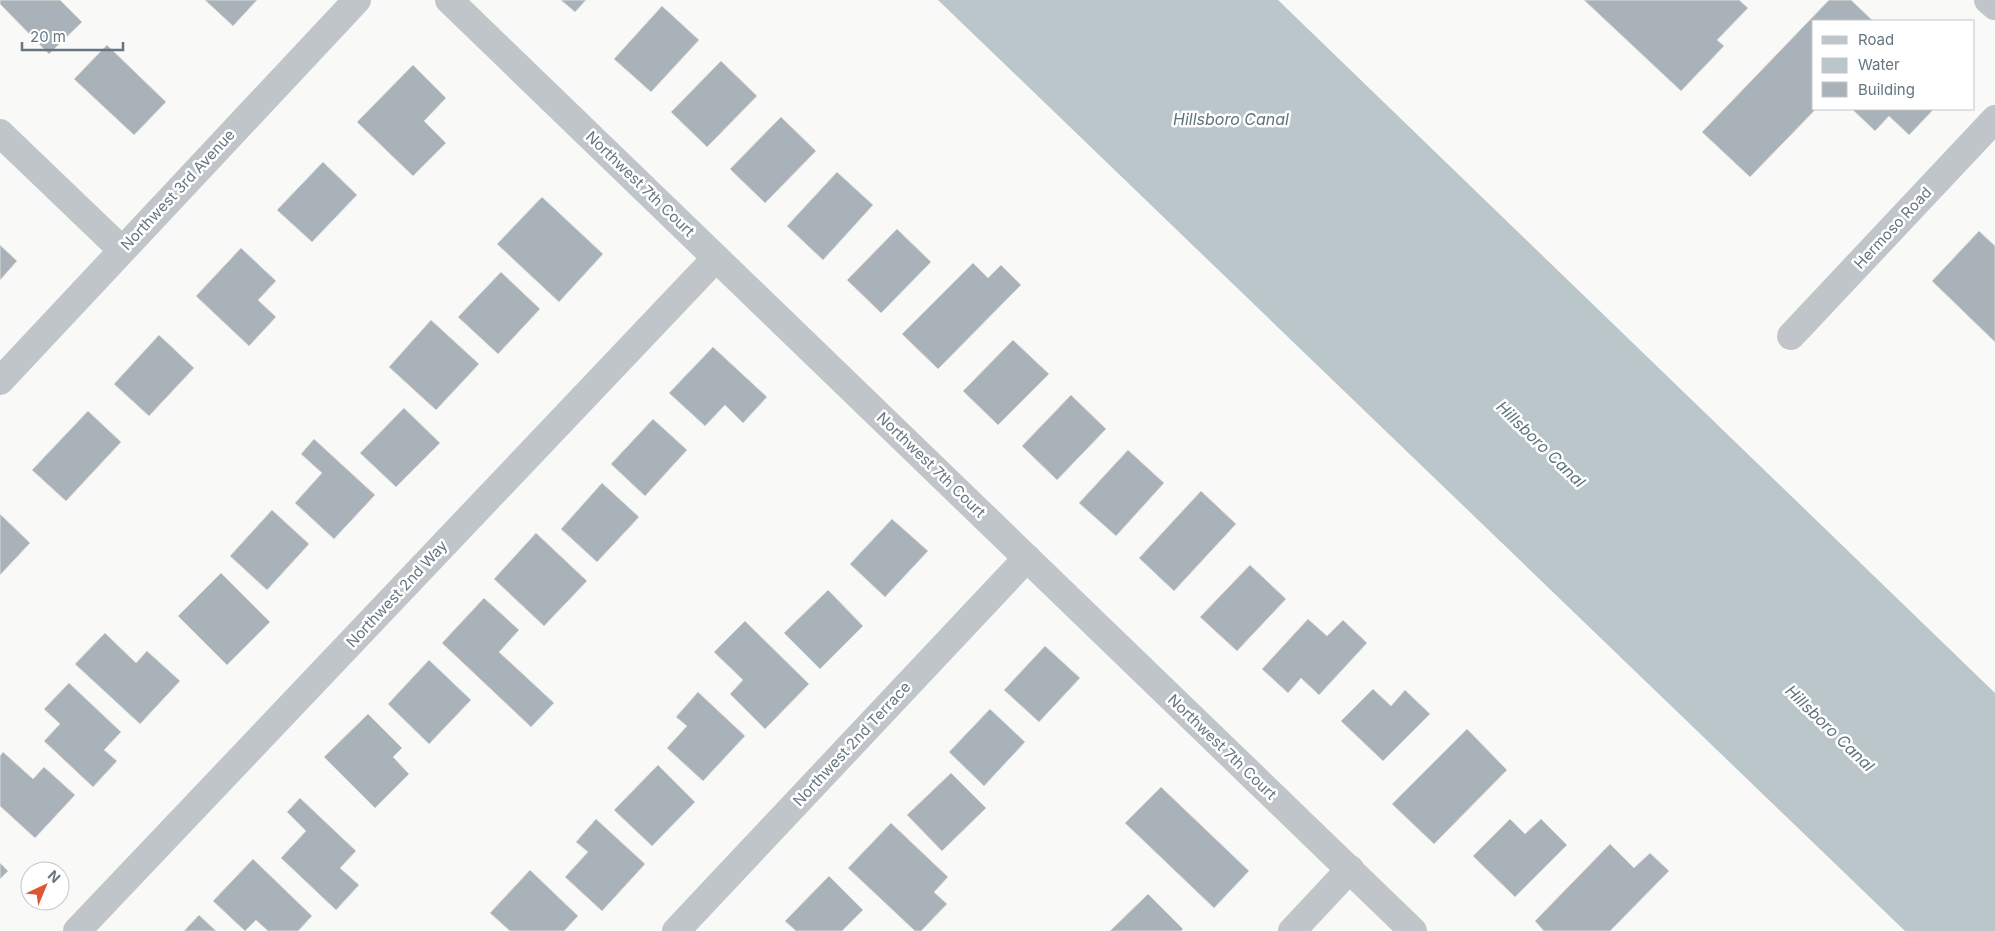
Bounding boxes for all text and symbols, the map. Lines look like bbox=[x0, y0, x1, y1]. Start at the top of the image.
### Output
scale bar bbox=[22, 20, 124, 52]
legend bbox=[1812, 20, 1975, 110]
text: 20 m bbox=[30, 27, 66, 46]
text: Road bbox=[1858, 30, 1894, 49]
text: Water bbox=[1858, 55, 1900, 74]
text: Building bbox=[1858, 80, 1915, 99]
water label: Hillsboro Canal bbox=[1173, 109, 1289, 129]
street label: Northwest 3rd Avenue bbox=[117, 125, 239, 254]
street label: Northwest 7th Court bbox=[582, 127, 699, 240]
street label: Hermoso Road bbox=[1850, 183, 1935, 273]
water label: Hillsboro Canal bbox=[1492, 397, 1590, 492]
street label: Northwest 7th Court bbox=[873, 408, 990, 521]
street label: Northwest 2nd Way bbox=[342, 536, 452, 651]
street label: Northwest 2nd Terrace bbox=[789, 677, 914, 810]
water label: Hillsboro Canal bbox=[1781, 681, 1879, 776]
street label: Northwest 7th Court bbox=[1164, 690, 1281, 803]
north arrow bbox=[20, 861, 70, 911]
text: N bbox=[45, 866, 64, 886]

